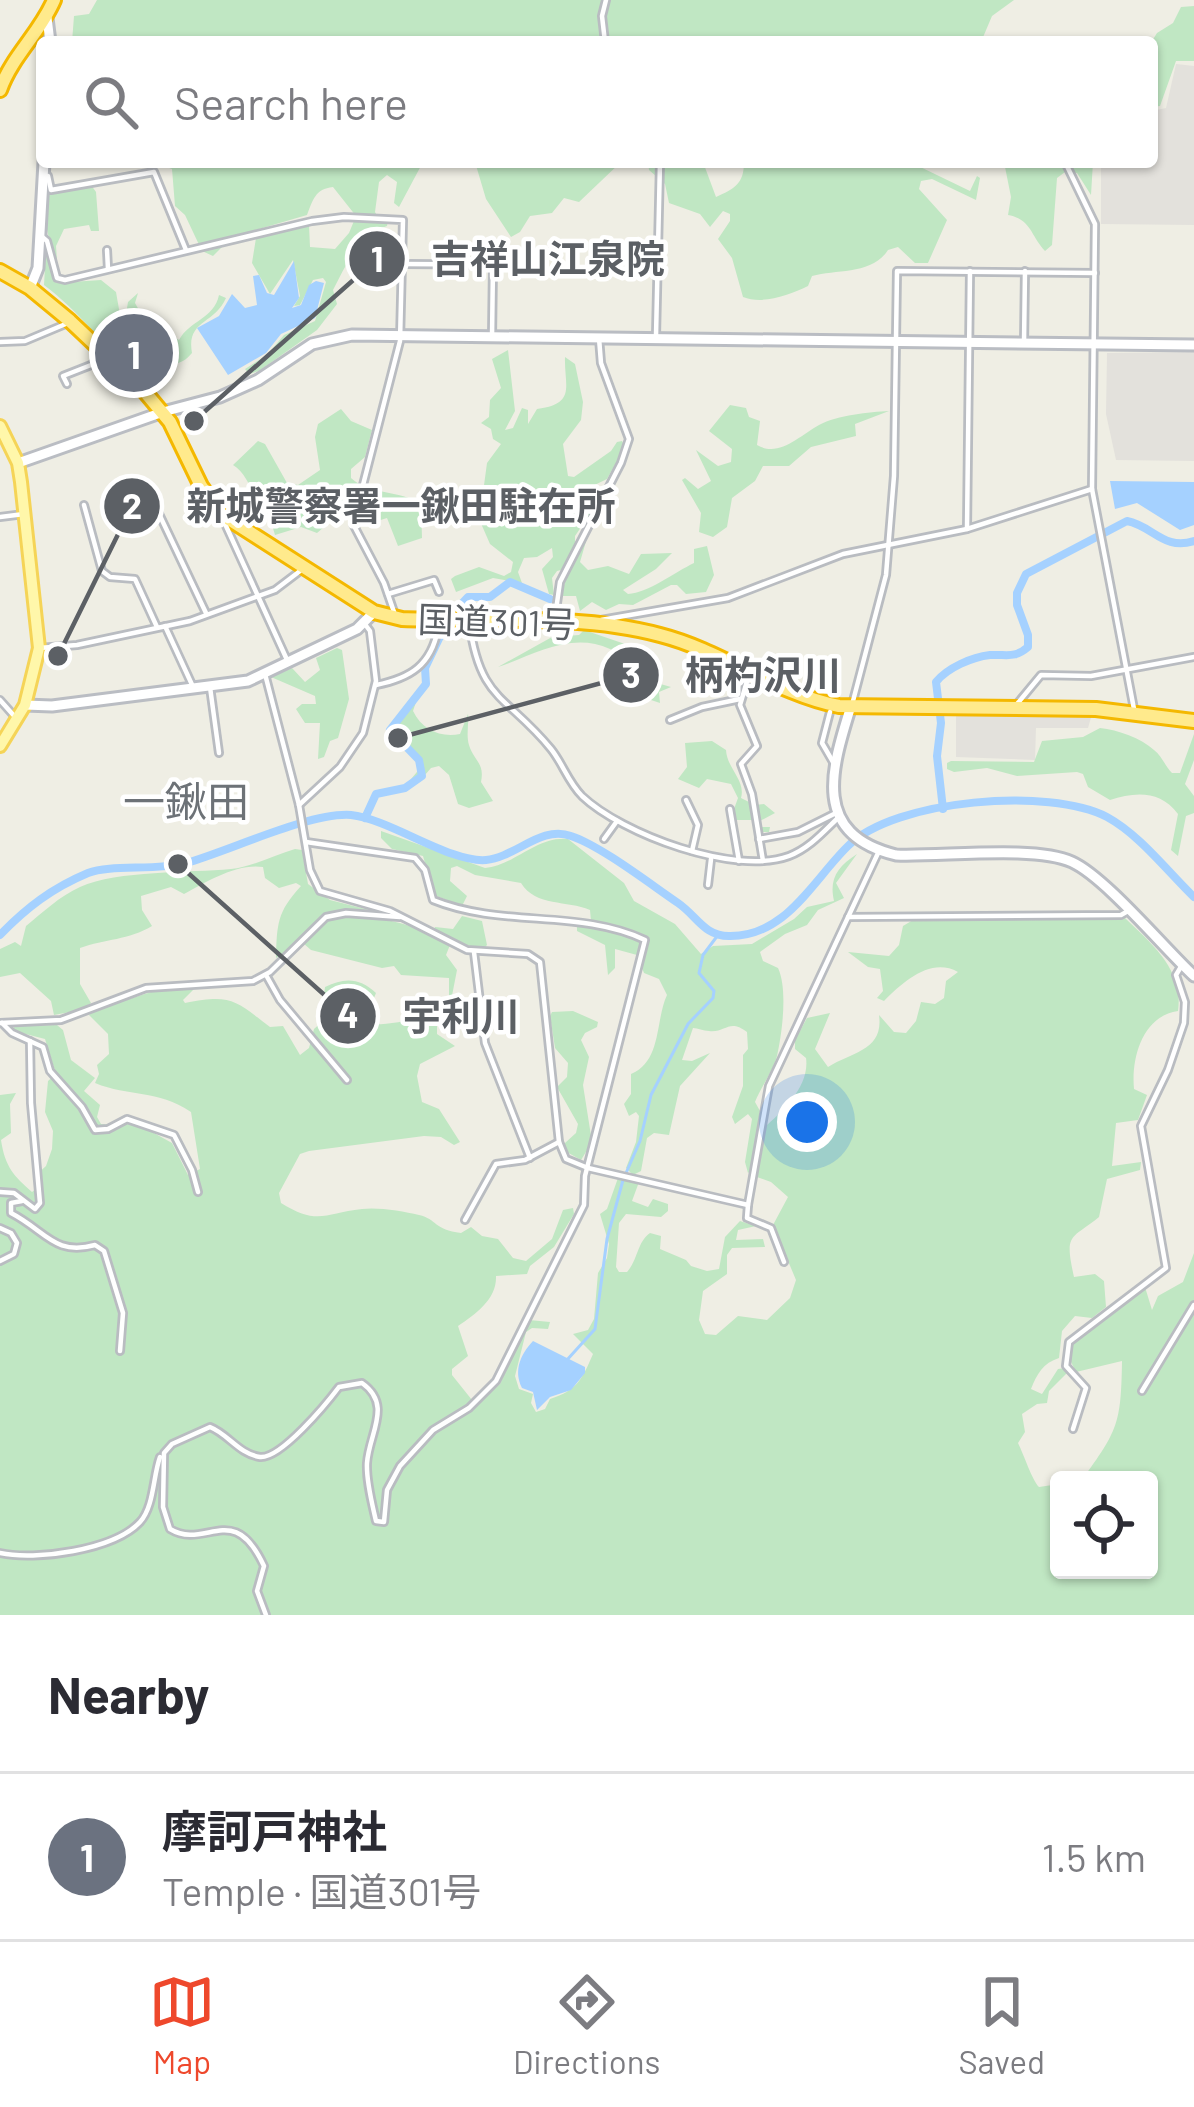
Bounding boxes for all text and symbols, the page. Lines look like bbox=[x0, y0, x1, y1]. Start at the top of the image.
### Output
search box bbox=[36, 36, 1158, 168]
icon: search bbox=[78, 69, 144, 135]
text: Search here bbox=[174, 75, 408, 129]
callout: 吉祥山江泉院 bbox=[347, 222, 689, 297]
text: 吉祥山江泉院 bbox=[431, 234, 665, 281]
text: 1 bbox=[371, 236, 383, 279]
pin: 1 bbox=[95, 308, 173, 398]
callout: 新城警察署一鍬田駐在所 bbox=[102, 469, 639, 544]
text: 新城警察署一鍬田駐在所 bbox=[186, 481, 616, 528]
text: 2 bbox=[122, 483, 142, 526]
street label: 国道301号 bbox=[417, 596, 577, 645]
callout: 柄杓沢川 bbox=[601, 638, 865, 713]
text: 柄杓沢川 bbox=[685, 650, 841, 697]
text: 3 bbox=[621, 652, 641, 695]
district label: 一鍬田 bbox=[123, 775, 249, 825]
callout: 宇利川 bbox=[318, 978, 543, 1053]
text: 宇利川 bbox=[402, 991, 520, 1038]
text: 4 bbox=[337, 992, 359, 1035]
your location bbox=[777, 1092, 837, 1152]
map controls bbox=[1050, 1471, 1158, 1579]
button: locate bbox=[1050, 1471, 1158, 1579]
text: Nearby bbox=[48, 1663, 209, 1724]
text: 摩訶戸神社 bbox=[162, 1803, 387, 1857]
text: 1 bbox=[80, 1833, 94, 1880]
text: 1.5 km bbox=[1042, 1833, 1146, 1880]
text: Temple · 国道301号 bbox=[162, 1867, 481, 1914]
tab: Map bbox=[149, 1969, 215, 2081]
tab: Directions bbox=[513, 1969, 660, 2081]
tab: Saved bbox=[958, 1969, 1045, 2081]

